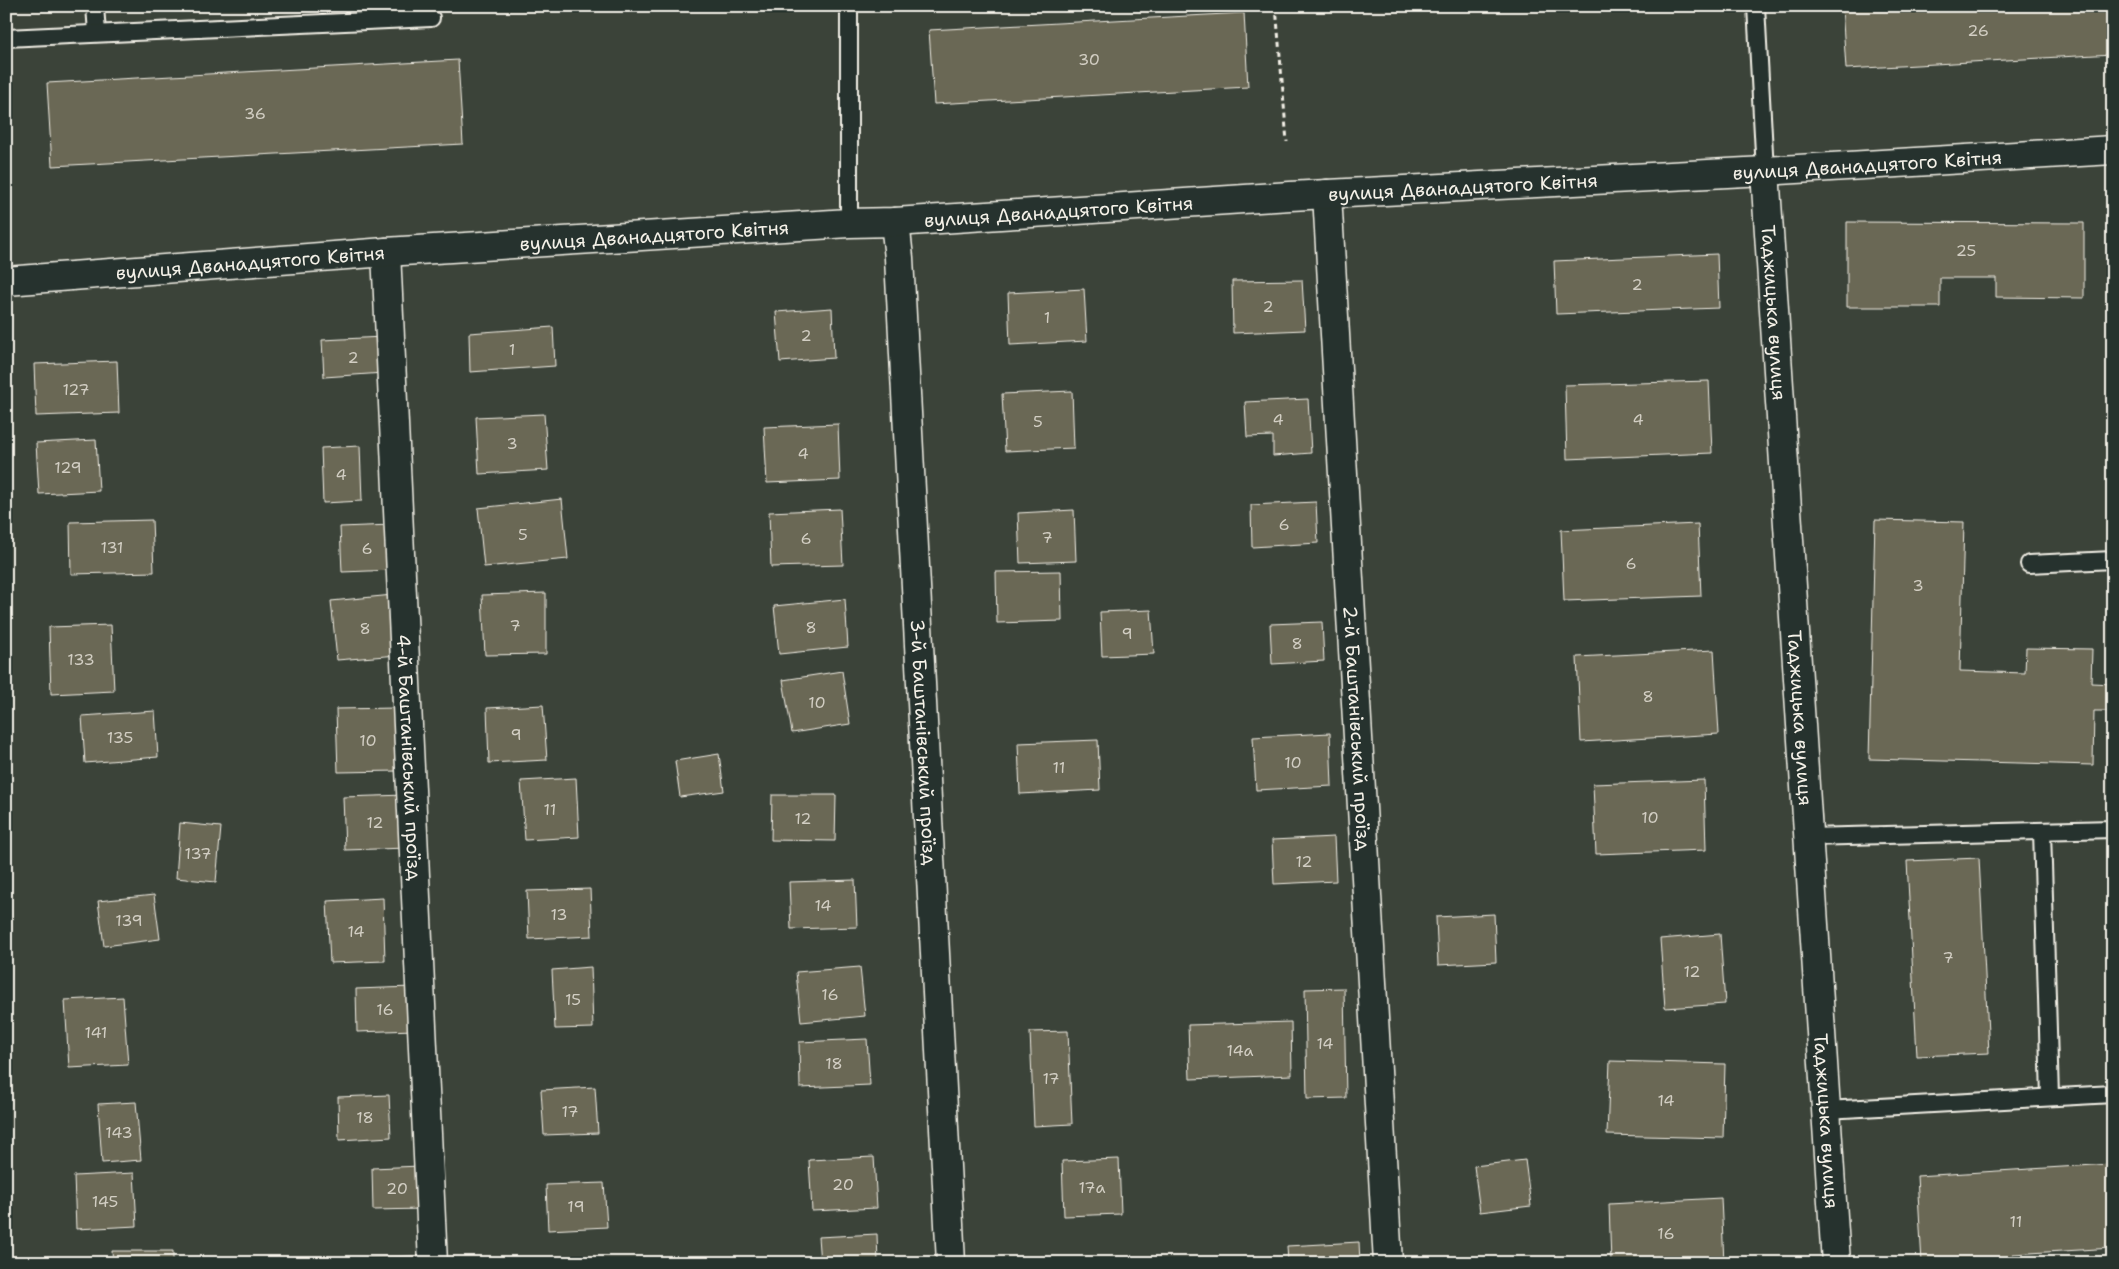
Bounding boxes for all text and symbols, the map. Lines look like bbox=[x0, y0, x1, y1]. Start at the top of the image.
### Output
house number: 26 bbox=[1967, 20, 1989, 41]
house number: 30 bbox=[1078, 49, 1100, 70]
house number: 36 bbox=[244, 103, 266, 124]
street label: вулиця Дванадцятого Квітня bbox=[1732, 144, 2003, 185]
street label: вулиця Дванадцятого Квітня bbox=[1327, 167, 1598, 206]
street label: вулиця Дванадцятого Квітня bbox=[923, 190, 1194, 233]
street label: вулиця Дванадцятого Квітня bbox=[519, 214, 790, 256]
street label: Таджицька вулиця bbox=[1756, 224, 1792, 401]
street label: вулиця Дванадцятого Квітня bbox=[115, 240, 386, 285]
house number: 25 bbox=[1956, 240, 1976, 261]
house number: 2 bbox=[1631, 274, 1643, 295]
house number: 2 bbox=[1262, 296, 1274, 317]
house number: 1 bbox=[1044, 307, 1050, 328]
house number: 2 bbox=[800, 325, 812, 346]
house number: 1 bbox=[509, 339, 515, 360]
house number: 2 bbox=[347, 347, 359, 368]
house number: 127 bbox=[62, 379, 90, 400]
house number: 4 bbox=[1272, 409, 1284, 430]
house number: 4 bbox=[1632, 409, 1644, 430]
house number: 5 bbox=[1033, 411, 1043, 432]
house number: 3 bbox=[506, 433, 518, 454]
house number: 4 bbox=[797, 443, 809, 464]
house number: 129 bbox=[54, 457, 82, 478]
house number: 4 bbox=[335, 464, 347, 485]
house number: 6 bbox=[1278, 514, 1290, 535]
house number: 5 bbox=[518, 524, 528, 545]
house number: 7 bbox=[1041, 527, 1053, 548]
house number: 6 bbox=[800, 528, 812, 549]
house number: 131 bbox=[101, 537, 123, 558]
house number: 6 bbox=[361, 538, 373, 559]
house number: 6 bbox=[1625, 553, 1637, 574]
house number: 3 bbox=[1912, 575, 1924, 596]
street label: 2-й Баштанівський проїзд bbox=[1338, 605, 1377, 851]
house number: 7 bbox=[509, 615, 521, 636]
house number: 8 bbox=[805, 617, 817, 638]
house number: 8 bbox=[359, 618, 371, 639]
street label: 3-й Баштанівський проїзд bbox=[905, 618, 943, 866]
house number: 9 bbox=[1121, 623, 1133, 644]
street label: Таджицька вулиця bbox=[1782, 629, 1819, 806]
house number: 8 bbox=[1291, 633, 1303, 654]
street label: 4-й Баштанівський проїзд bbox=[391, 634, 428, 881]
house number: 133 bbox=[67, 649, 95, 670]
house number: 8 bbox=[1642, 686, 1654, 707]
house number: 10 bbox=[808, 692, 826, 713]
house number: 9 bbox=[510, 724, 522, 745]
house number: 135 bbox=[107, 727, 133, 748]
house number: 10 bbox=[359, 730, 377, 751]
house number: 10 bbox=[1284, 752, 1302, 773]
house number: 11 bbox=[1053, 757, 1065, 778]
house number: 11 bbox=[544, 799, 556, 820]
house number: 10 bbox=[1641, 807, 1659, 828]
house number: 12 bbox=[794, 808, 812, 829]
house number: 12 bbox=[366, 812, 384, 833]
house number: 137 bbox=[185, 843, 211, 864]
house number: 12 bbox=[1295, 851, 1313, 872]
house number: 14 bbox=[814, 895, 832, 916]
house number: 13 bbox=[550, 904, 568, 925]
house number: 139 bbox=[115, 910, 143, 931]
house number: 14 bbox=[347, 921, 365, 942]
house number: 7 bbox=[1942, 947, 1954, 968]
house number: 12 bbox=[1683, 961, 1701, 982]
house number: 16 bbox=[821, 984, 839, 1005]
house number: 15 bbox=[565, 989, 581, 1010]
house number: 16 bbox=[376, 999, 394, 1020]
house number: 141 bbox=[84, 1022, 108, 1043]
street label: Таджицька вулиця bbox=[1809, 1032, 1845, 1210]
house number: 14 bbox=[1316, 1033, 1334, 1054]
house number: 14а bbox=[1226, 1040, 1254, 1061]
house number: 18 bbox=[825, 1053, 843, 1074]
house number: 17 bbox=[1042, 1068, 1060, 1089]
house number: 14 bbox=[1657, 1090, 1675, 1111]
house number: 17 bbox=[561, 1101, 579, 1122]
house number: 18 bbox=[356, 1107, 374, 1128]
house number: 143 bbox=[105, 1122, 133, 1143]
house number: 20 bbox=[832, 1174, 854, 1195]
house number: 17а bbox=[1078, 1177, 1106, 1198]
house number: 20 bbox=[386, 1178, 408, 1199]
house number: 145 bbox=[92, 1191, 118, 1212]
house number: 19 bbox=[567, 1196, 585, 1217]
house number: 11 bbox=[2010, 1211, 2022, 1232]
house number: 16 bbox=[1657, 1223, 1675, 1244]

